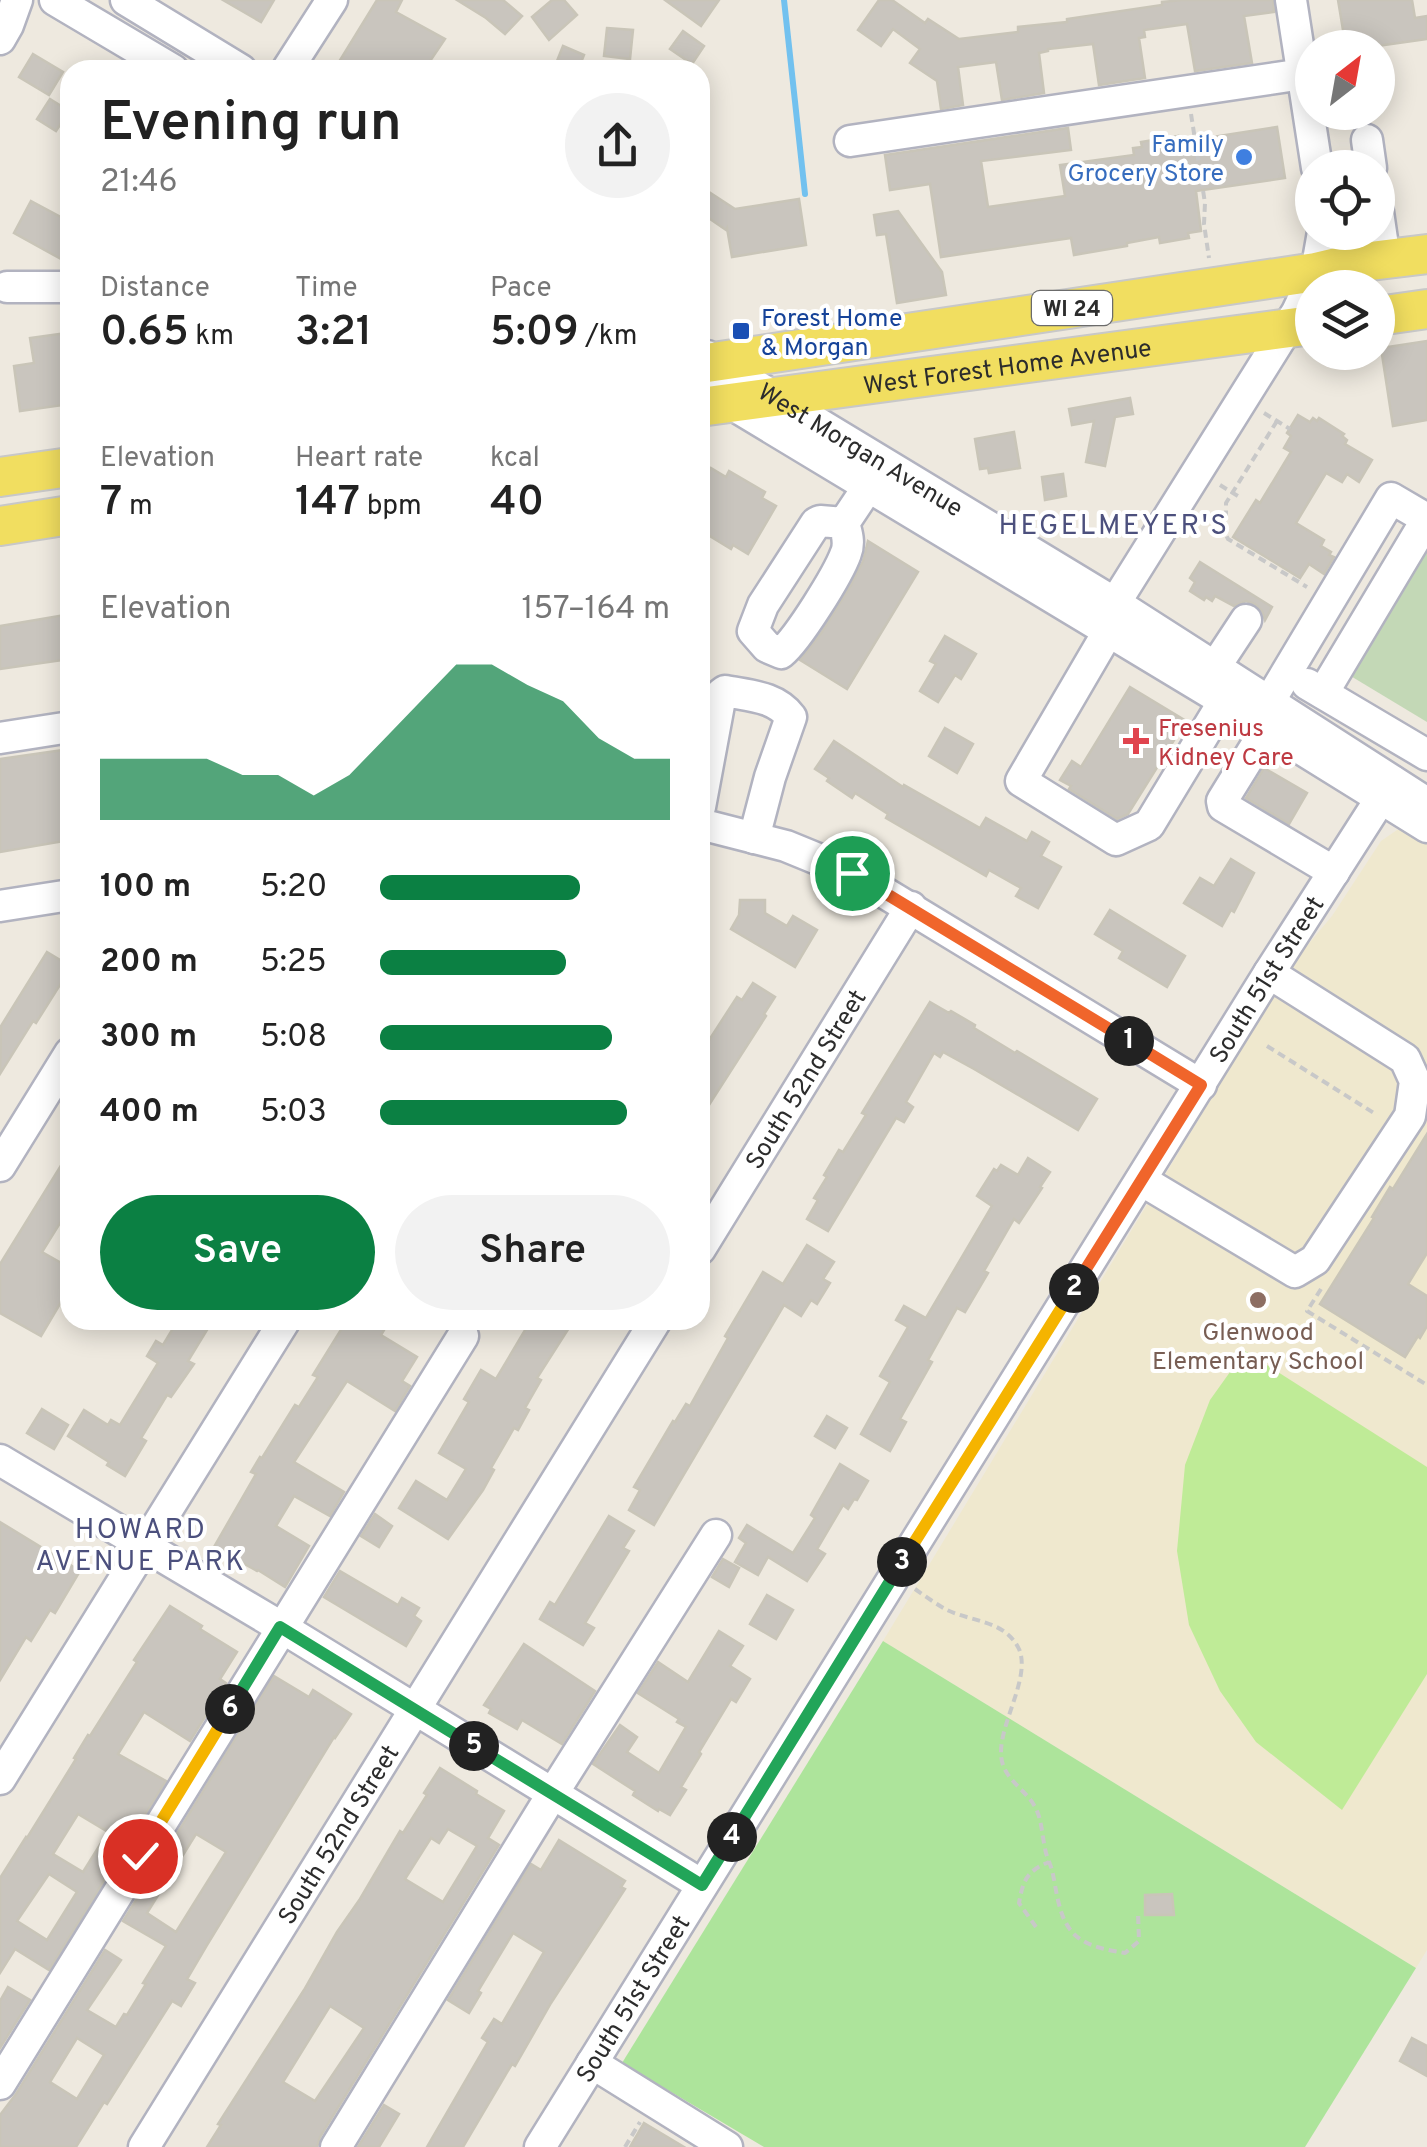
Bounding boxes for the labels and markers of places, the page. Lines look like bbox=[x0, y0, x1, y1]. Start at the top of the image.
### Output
place label: Family Grocery Store bbox=[1068, 130, 1224, 191]
marker: Family Grocery Store bbox=[1233, 146, 1255, 168]
place label: Forest Home & Morgan bbox=[761, 304, 902, 365]
marker: Forest Home & Morgan bbox=[730, 320, 752, 342]
place label: Fresenius Kidney Care bbox=[1158, 714, 1294, 775]
marker: Fresenius Kidney Care bbox=[1123, 728, 1149, 754]
pin bbox=[810, 831, 895, 916]
pin: 1 bbox=[1104, 1016, 1154, 1066]
pin: 2 bbox=[1049, 1263, 1099, 1313]
marker: Glenwood Elementary School bbox=[1247, 1289, 1269, 1311]
place label: Glenwood Elementary School bbox=[1152, 1318, 1364, 1379]
pin: 3 bbox=[877, 1537, 927, 1587]
pin: 6 bbox=[205, 1684, 255, 1734]
pin: 5 bbox=[449, 1721, 499, 1771]
pin: 4 bbox=[707, 1812, 757, 1862]
pin bbox=[98, 1814, 183, 1899]

